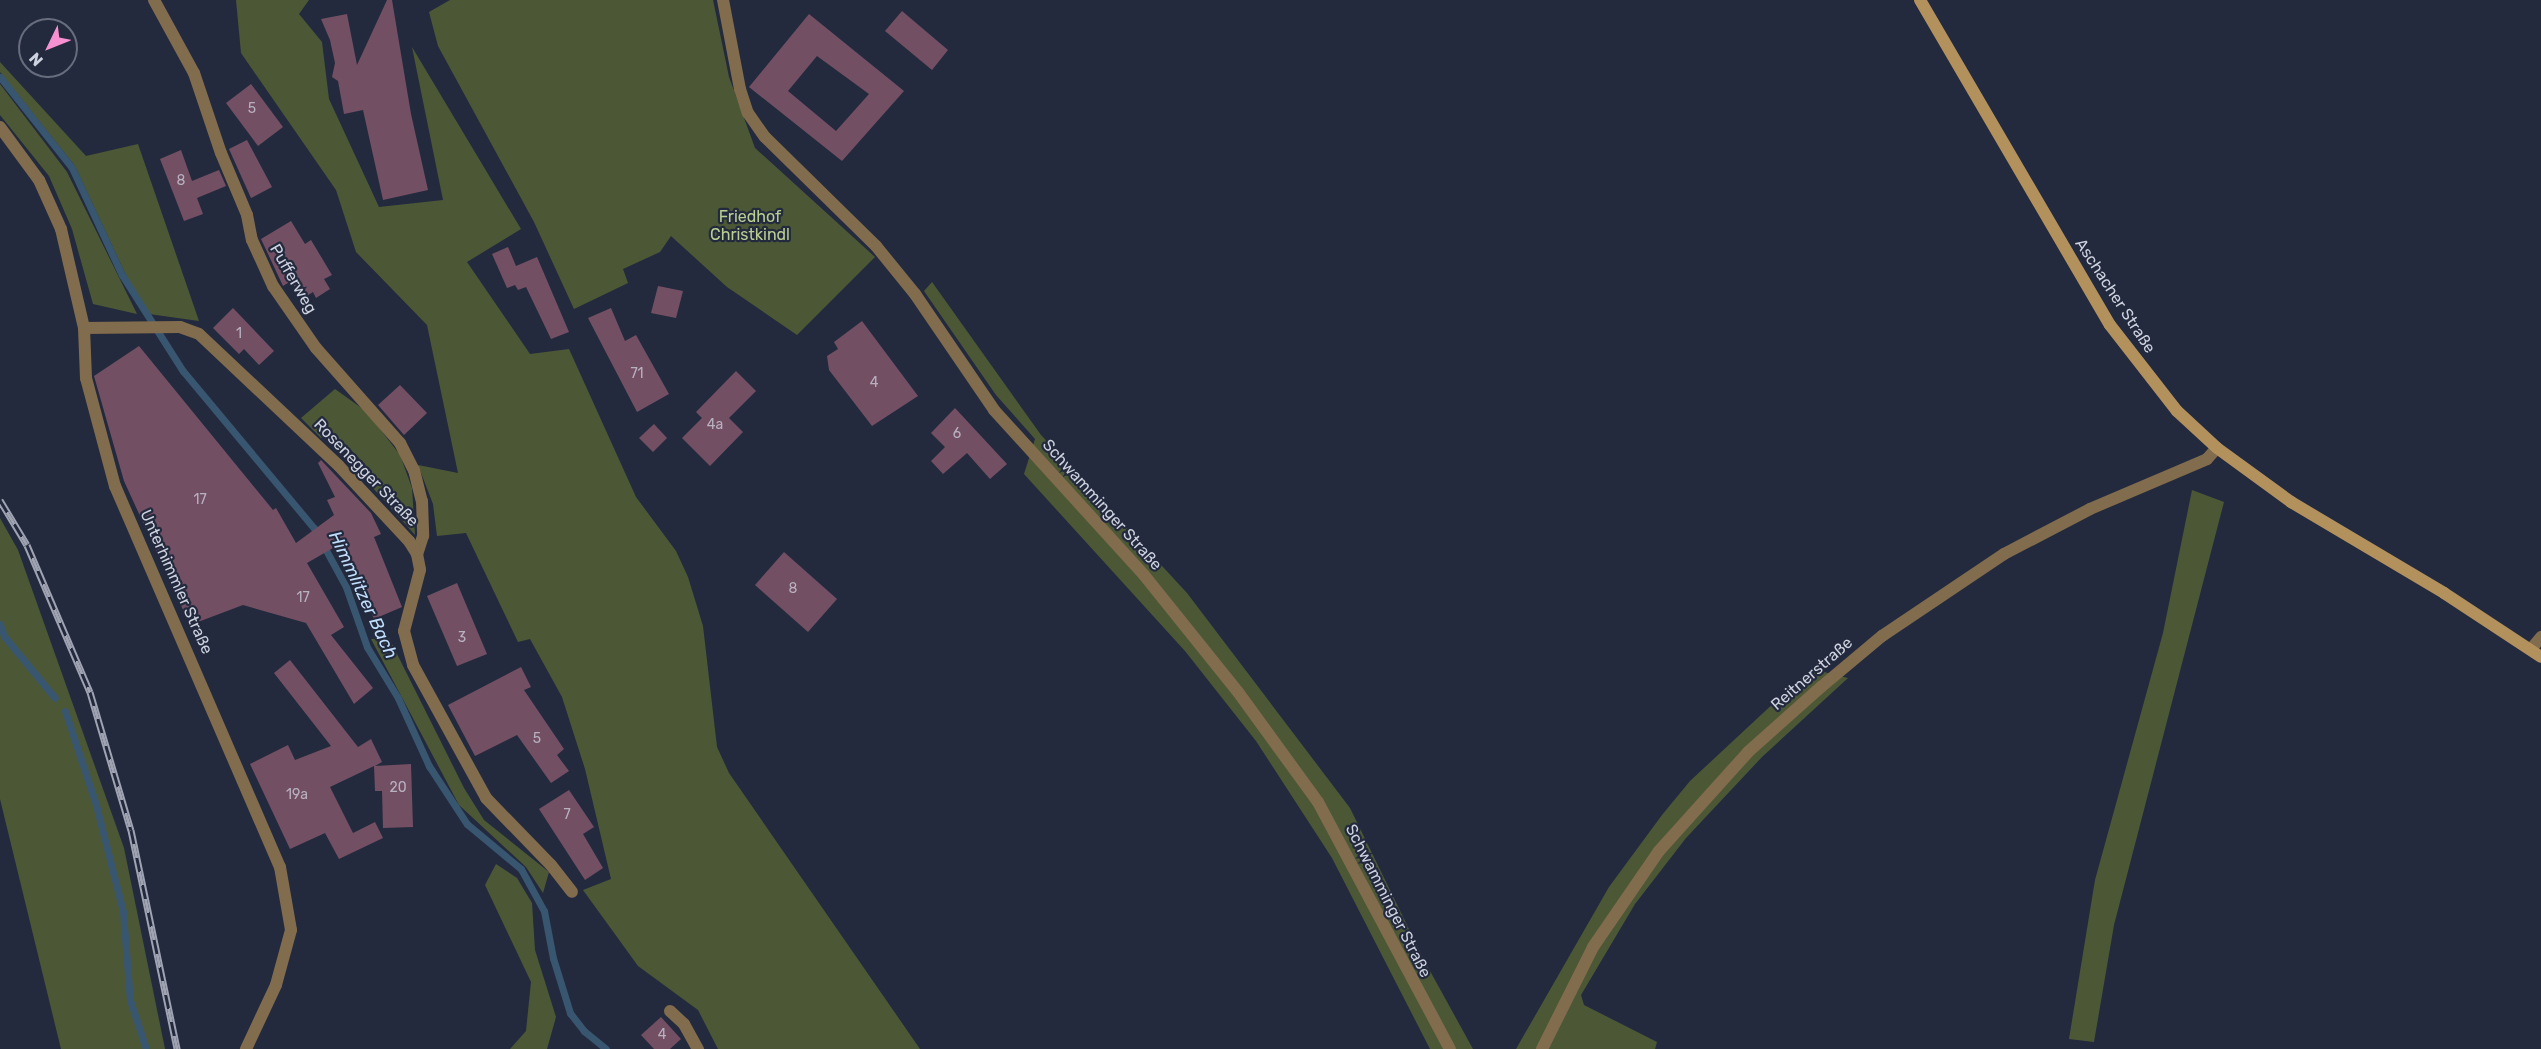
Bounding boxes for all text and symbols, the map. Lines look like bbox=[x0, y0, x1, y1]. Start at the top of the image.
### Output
north arrow bbox=[18, 18, 78, 78]
text: N bbox=[25, 49, 47, 70]
house number: 5 bbox=[248, 101, 256, 117]
house number: 8 bbox=[177, 173, 185, 189]
park label: Friedhof Christkindl bbox=[710, 207, 790, 245]
street label: Aschacher Straße bbox=[2071, 235, 2159, 357]
street label: Pufferweg bbox=[265, 241, 321, 317]
house number: 1 bbox=[236, 326, 242, 342]
house number: 71 bbox=[630, 366, 644, 382]
house number: 4 bbox=[870, 375, 878, 391]
street label: Rosenegger Straße bbox=[310, 415, 422, 531]
house number: 4a bbox=[707, 417, 723, 433]
house number: 6 bbox=[953, 426, 961, 442]
street label: Schwamminger Straße bbox=[1038, 436, 1166, 574]
house number: 17 bbox=[193, 492, 207, 508]
street label: Unterhimmler Straße bbox=[135, 507, 217, 657]
water label: Himmlitzer Bach bbox=[324, 528, 402, 662]
house number: 8 bbox=[789, 581, 797, 597]
house number: 17 bbox=[296, 590, 310, 606]
house number: 3 bbox=[458, 630, 466, 646]
street label: Reitnerstraße bbox=[1767, 633, 1857, 715]
house number: 5 bbox=[533, 731, 541, 747]
house number: 20 bbox=[389, 780, 407, 796]
house number: 19a bbox=[286, 787, 308, 803]
house number: 7 bbox=[563, 807, 571, 823]
street label: Schwamminger Straße bbox=[1341, 821, 1435, 981]
house number: 4 bbox=[658, 1027, 666, 1043]

